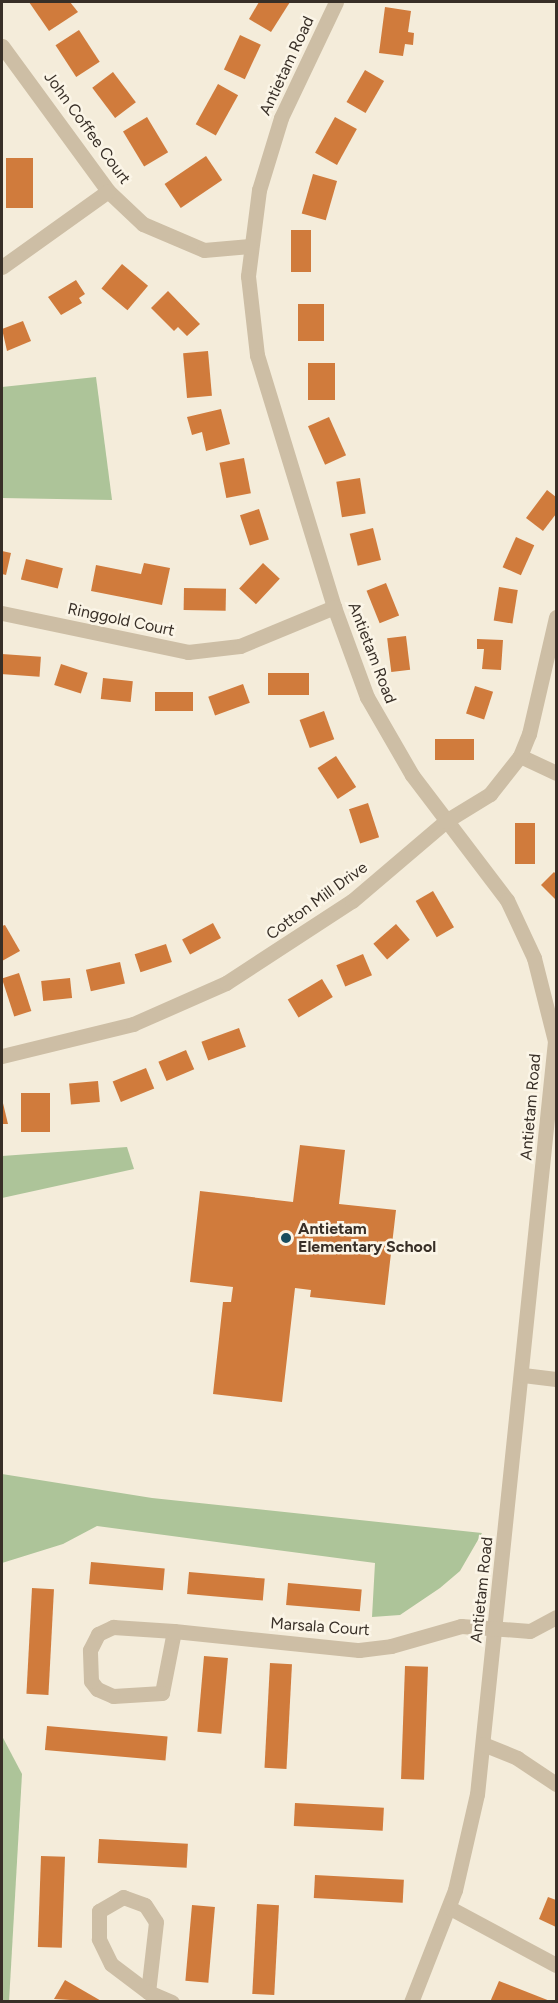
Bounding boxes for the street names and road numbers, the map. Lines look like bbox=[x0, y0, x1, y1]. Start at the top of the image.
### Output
street label: Antietam Road bbox=[256, 14, 318, 118]
street label: John Coffee Court bbox=[40, 68, 134, 188]
street label: Ringgold Court bbox=[66, 599, 176, 641]
street label: Antietam Road bbox=[344, 600, 400, 706]
street label: Cotton Mill Drive bbox=[263, 858, 371, 944]
street label: Antietam Road bbox=[517, 1053, 545, 1161]
street label: Antietam Road bbox=[467, 1536, 497, 1644]
street label: Marsala Court bbox=[270, 1614, 370, 1640]

